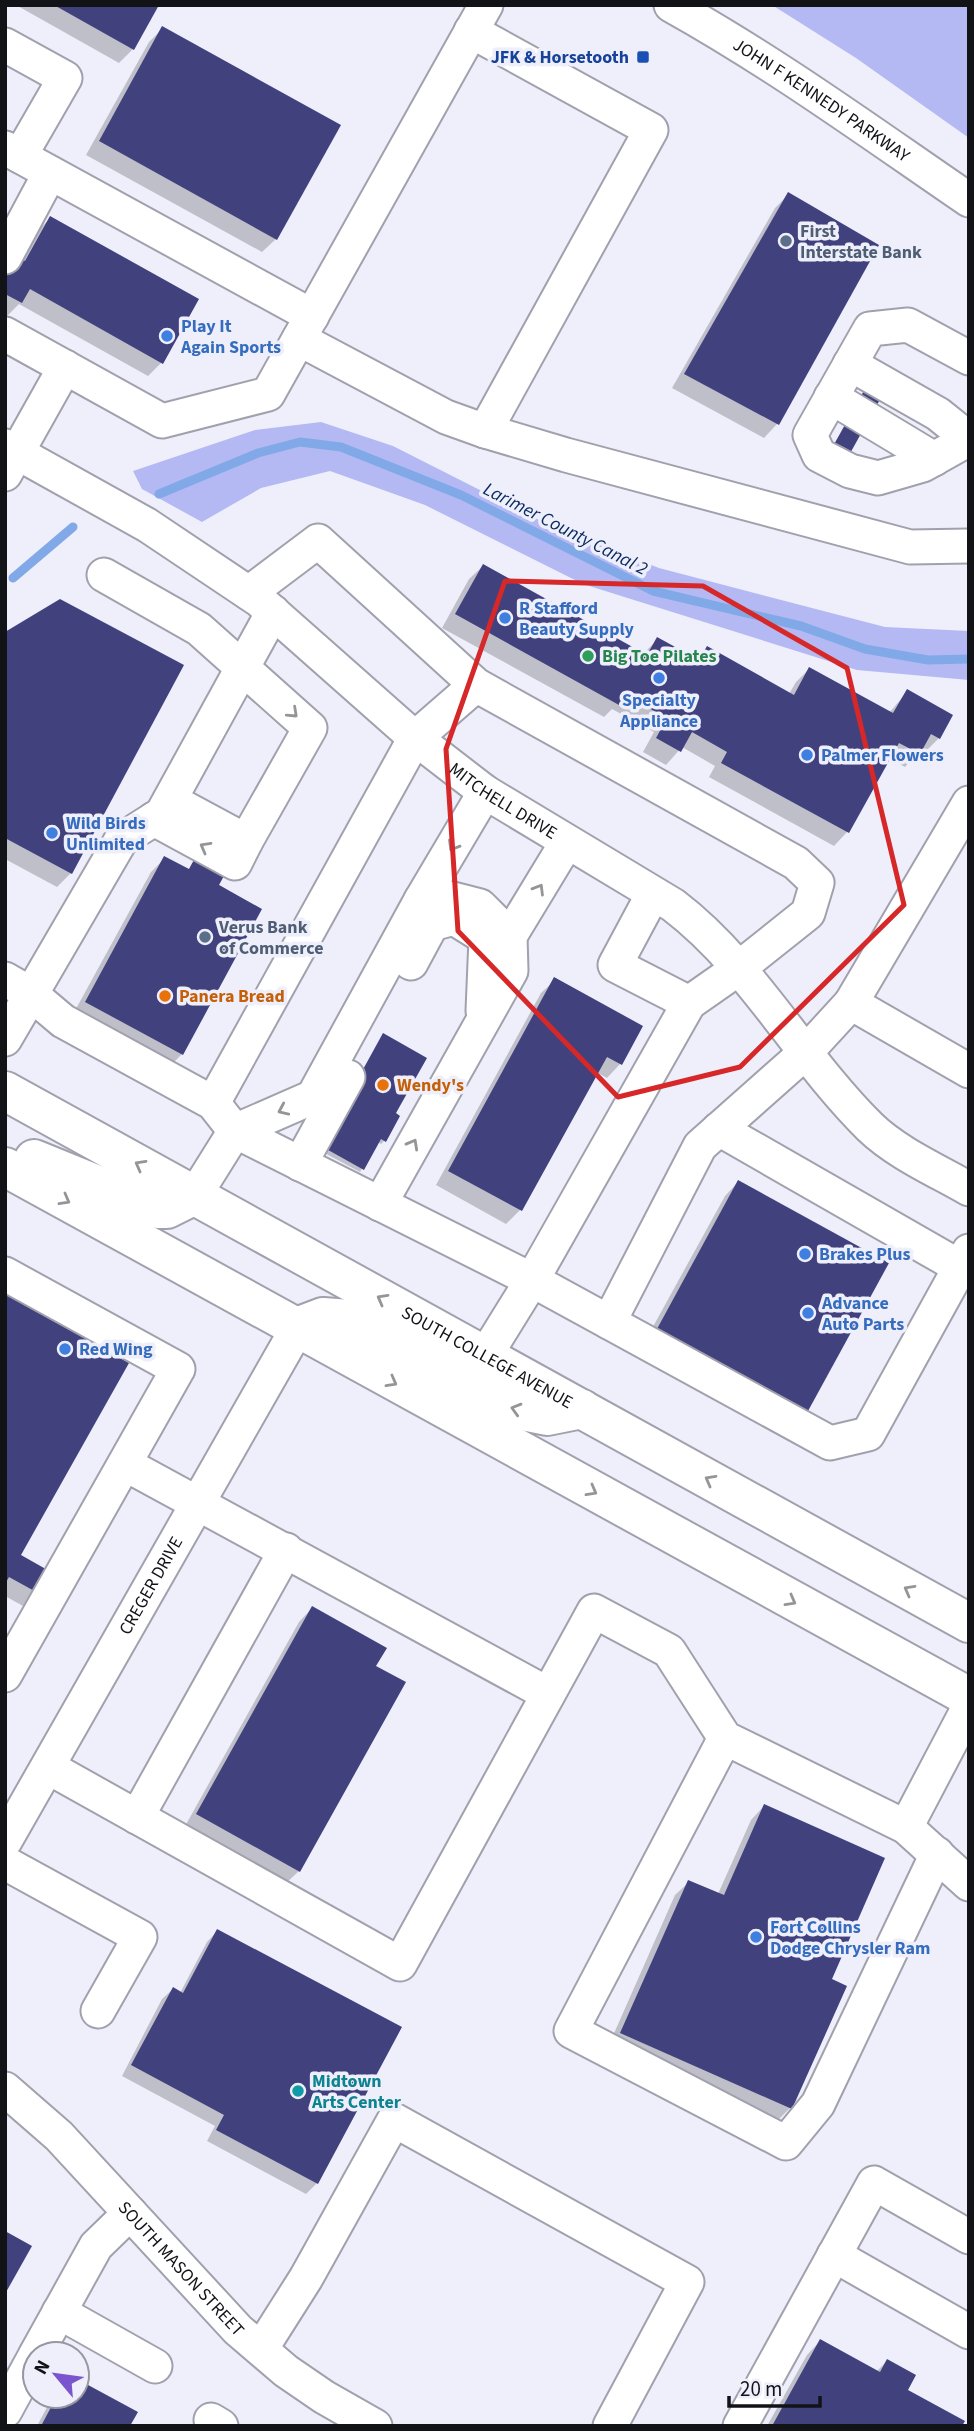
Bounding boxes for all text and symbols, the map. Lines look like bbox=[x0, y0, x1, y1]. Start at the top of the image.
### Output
street label: JOHN F KENNEDY PARKWAY bbox=[728, 32, 915, 169]
place label: JFK & Horsetooth bbox=[491, 45, 629, 70]
marker: JFK & Horsetooth bbox=[635, 49, 651, 65]
place label: First Interstate Bank bbox=[800, 219, 922, 265]
marker: First Interstate Bank bbox=[778, 233, 794, 249]
place label: Play It Again Sports bbox=[180, 314, 281, 360]
marker: Play It Again Sports bbox=[159, 328, 175, 344]
water label: Larimer County Canal 2 bbox=[478, 476, 652, 583]
place label: R Stafford Beauty Supply bbox=[519, 596, 635, 642]
marker: R Stafford Beauty Supply bbox=[497, 610, 513, 626]
place label: Big Toe Pilates bbox=[602, 644, 717, 669]
marker: Big Toe Pilates bbox=[580, 648, 596, 664]
marker: Specialty Appliance bbox=[651, 670, 667, 686]
place label: Specialty Appliance bbox=[619, 688, 698, 734]
one-way arrow bbox=[285, 705, 298, 717]
place label: Palmer Flowers bbox=[821, 743, 944, 768]
marker: Palmer Flowers bbox=[799, 747, 815, 763]
street label: MITCHELL DRIVE bbox=[444, 757, 562, 846]
place label: Wild Birds Unlimited bbox=[66, 811, 146, 857]
marker: Wild Birds Unlimited bbox=[44, 825, 60, 841]
one-way arrow bbox=[448, 838, 461, 851]
one-way arrow bbox=[200, 842, 212, 855]
one-way arrow bbox=[531, 884, 544, 897]
place label: Verus Bank of Commerce bbox=[218, 915, 324, 961]
marker: Verus Bank of Commerce bbox=[197, 929, 213, 945]
place label: Panera Bread bbox=[179, 984, 285, 1009]
marker: Panera Bread bbox=[157, 988, 173, 1004]
place label: Wendy's bbox=[397, 1073, 464, 1098]
marker: Wendy's bbox=[375, 1077, 391, 1093]
one-way arrow bbox=[277, 1102, 290, 1116]
one-way arrow bbox=[405, 1139, 418, 1151]
one-way arrow bbox=[135, 1160, 147, 1173]
one-way arrow bbox=[58, 1192, 70, 1205]
place label: Brakes Plus bbox=[819, 1242, 910, 1267]
marker: Brakes Plus bbox=[797, 1246, 813, 1262]
place label: Advance Auto Parts bbox=[821, 1291, 904, 1337]
one-way arrow bbox=[377, 1294, 389, 1307]
street label: SOUTH COLLEGE AVENUE bbox=[397, 1300, 577, 1415]
marker: Advance Auto Parts bbox=[800, 1305, 816, 1321]
place label: Red Wing bbox=[79, 1337, 153, 1362]
marker: Red Wing bbox=[57, 1341, 73, 1357]
one-way arrow bbox=[385, 1374, 398, 1387]
one-way arrow bbox=[510, 1402, 522, 1417]
one-way arrow bbox=[705, 1475, 717, 1488]
one-way arrow bbox=[585, 1483, 597, 1496]
street label: CREGER DRIVE bbox=[113, 1532, 189, 1640]
one-way arrow bbox=[904, 1585, 916, 1598]
one-way arrow bbox=[784, 1593, 797, 1606]
place label: Fort Collins Dodge Chrysler Ram bbox=[770, 1915, 930, 1961]
marker: Fort Collins Dodge Chrysler Ram bbox=[748, 1929, 764, 1945]
place label: Midtown Arts Center bbox=[311, 2069, 402, 2115]
marker: Midtown Arts Center bbox=[290, 2083, 306, 2099]
street label: SOUTH MASON STREET bbox=[112, 2196, 250, 2342]
north arrow bbox=[21, 2340, 91, 2410]
text: N bbox=[28, 2355, 57, 2380]
scale bar bbox=[729, 2364, 820, 2408]
text: 20 m bbox=[740, 2374, 782, 2404]

